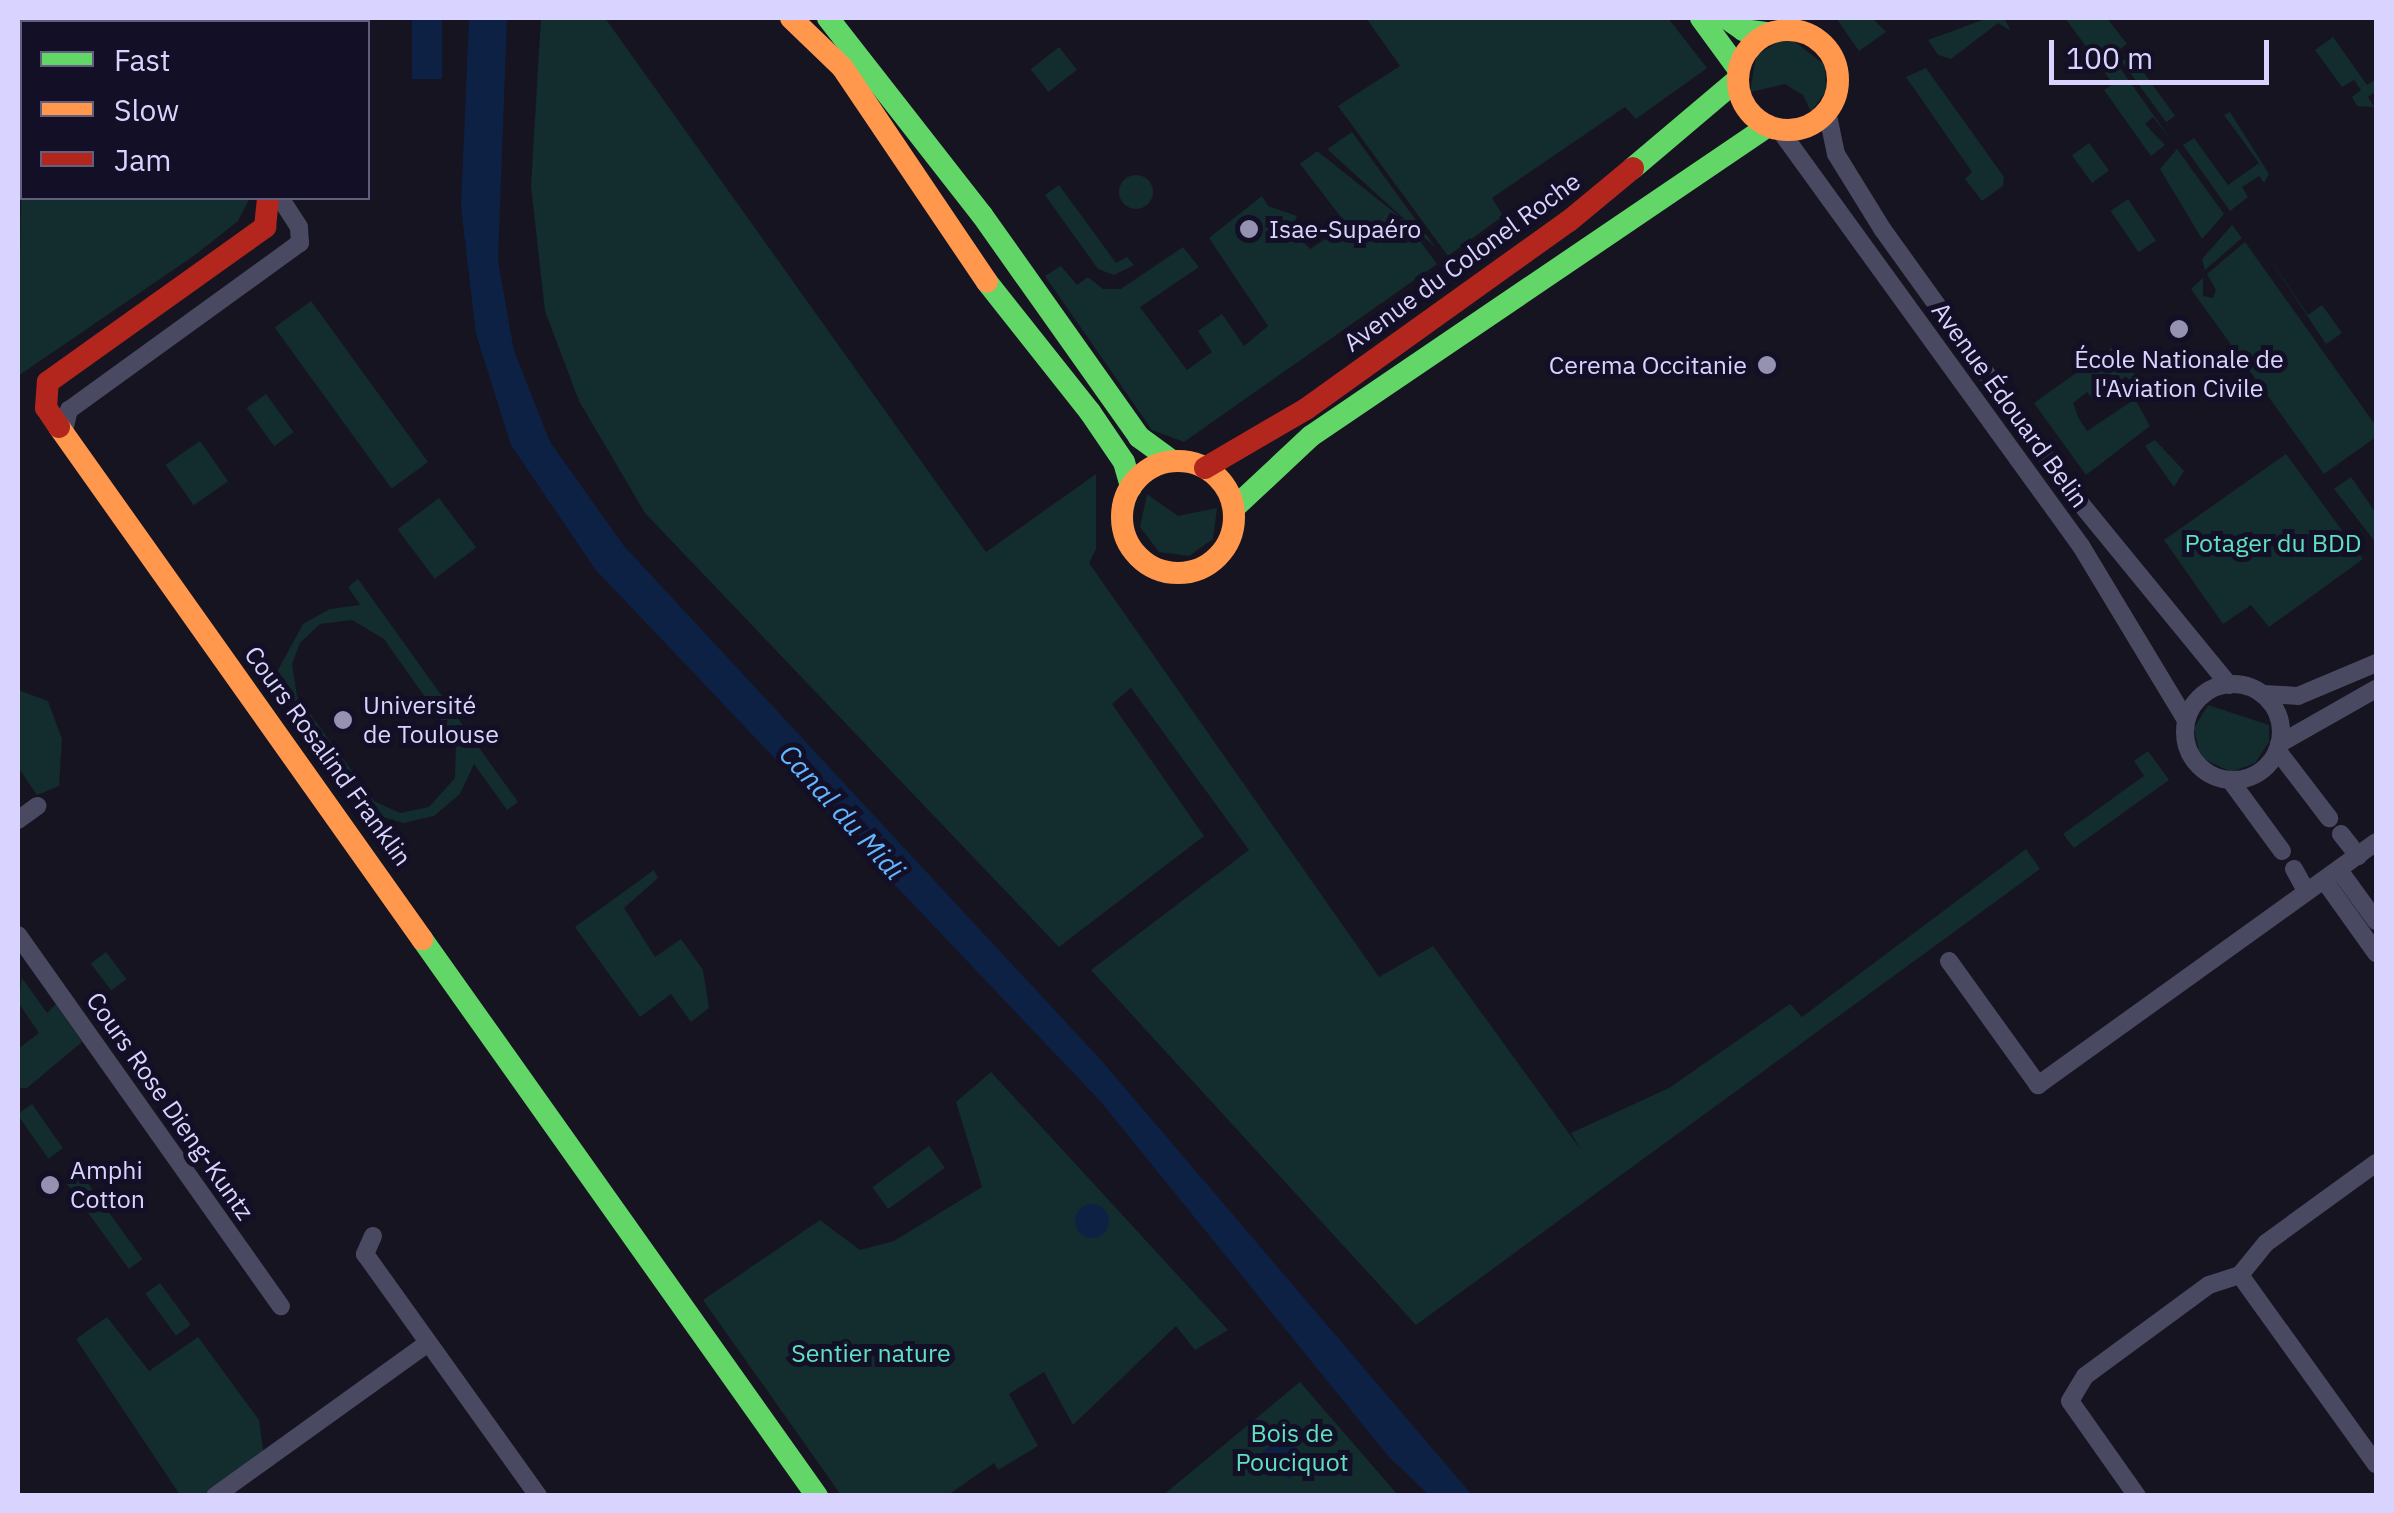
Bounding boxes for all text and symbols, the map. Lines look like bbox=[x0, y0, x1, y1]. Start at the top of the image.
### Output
legend bbox=[20, 20, 370, 200]
scale bar bbox=[2054, 20, 2274, 82]
text: 100 m bbox=[2066, 38, 2153, 77]
text: Fast bbox=[114, 40, 171, 79]
text: Slow bbox=[114, 90, 179, 129]
text: Jam bbox=[114, 140, 172, 179]
street label: Avenue du Colonel Roche bbox=[1338, 166, 1586, 358]
place label: Isae-Supaéro bbox=[1269, 214, 1421, 244]
marker: Isae-Supaéro bbox=[1238, 218, 1260, 240]
street label: Avenue Édouard Belin bbox=[1925, 296, 2095, 514]
marker: École Nationale de l'Aviation Civile bbox=[2168, 318, 2190, 340]
place label: École Nationale de l'Aviation Civile bbox=[2074, 345, 2284, 404]
place label: Cerema Occitanie bbox=[1549, 350, 1747, 380]
marker: Cerema Occitanie bbox=[1756, 354, 1778, 376]
park label: Potager du BDD bbox=[2184, 528, 2362, 558]
street label: Cours Rosalind Franklin bbox=[238, 640, 418, 872]
place label: Université de Toulouse bbox=[363, 691, 499, 750]
marker: Université de Toulouse bbox=[332, 709, 354, 731]
water label: Canal du Midi bbox=[772, 737, 912, 887]
street label: Cours Rose Dieng-Kuntz bbox=[80, 986, 260, 1226]
place label: Amphi Cotton bbox=[70, 1156, 145, 1215]
marker: Amphi Cotton bbox=[39, 1174, 61, 1196]
park label: Sentier nature bbox=[791, 1338, 951, 1368]
park label: Bois de Pouciquot bbox=[1235, 1419, 1349, 1478]

